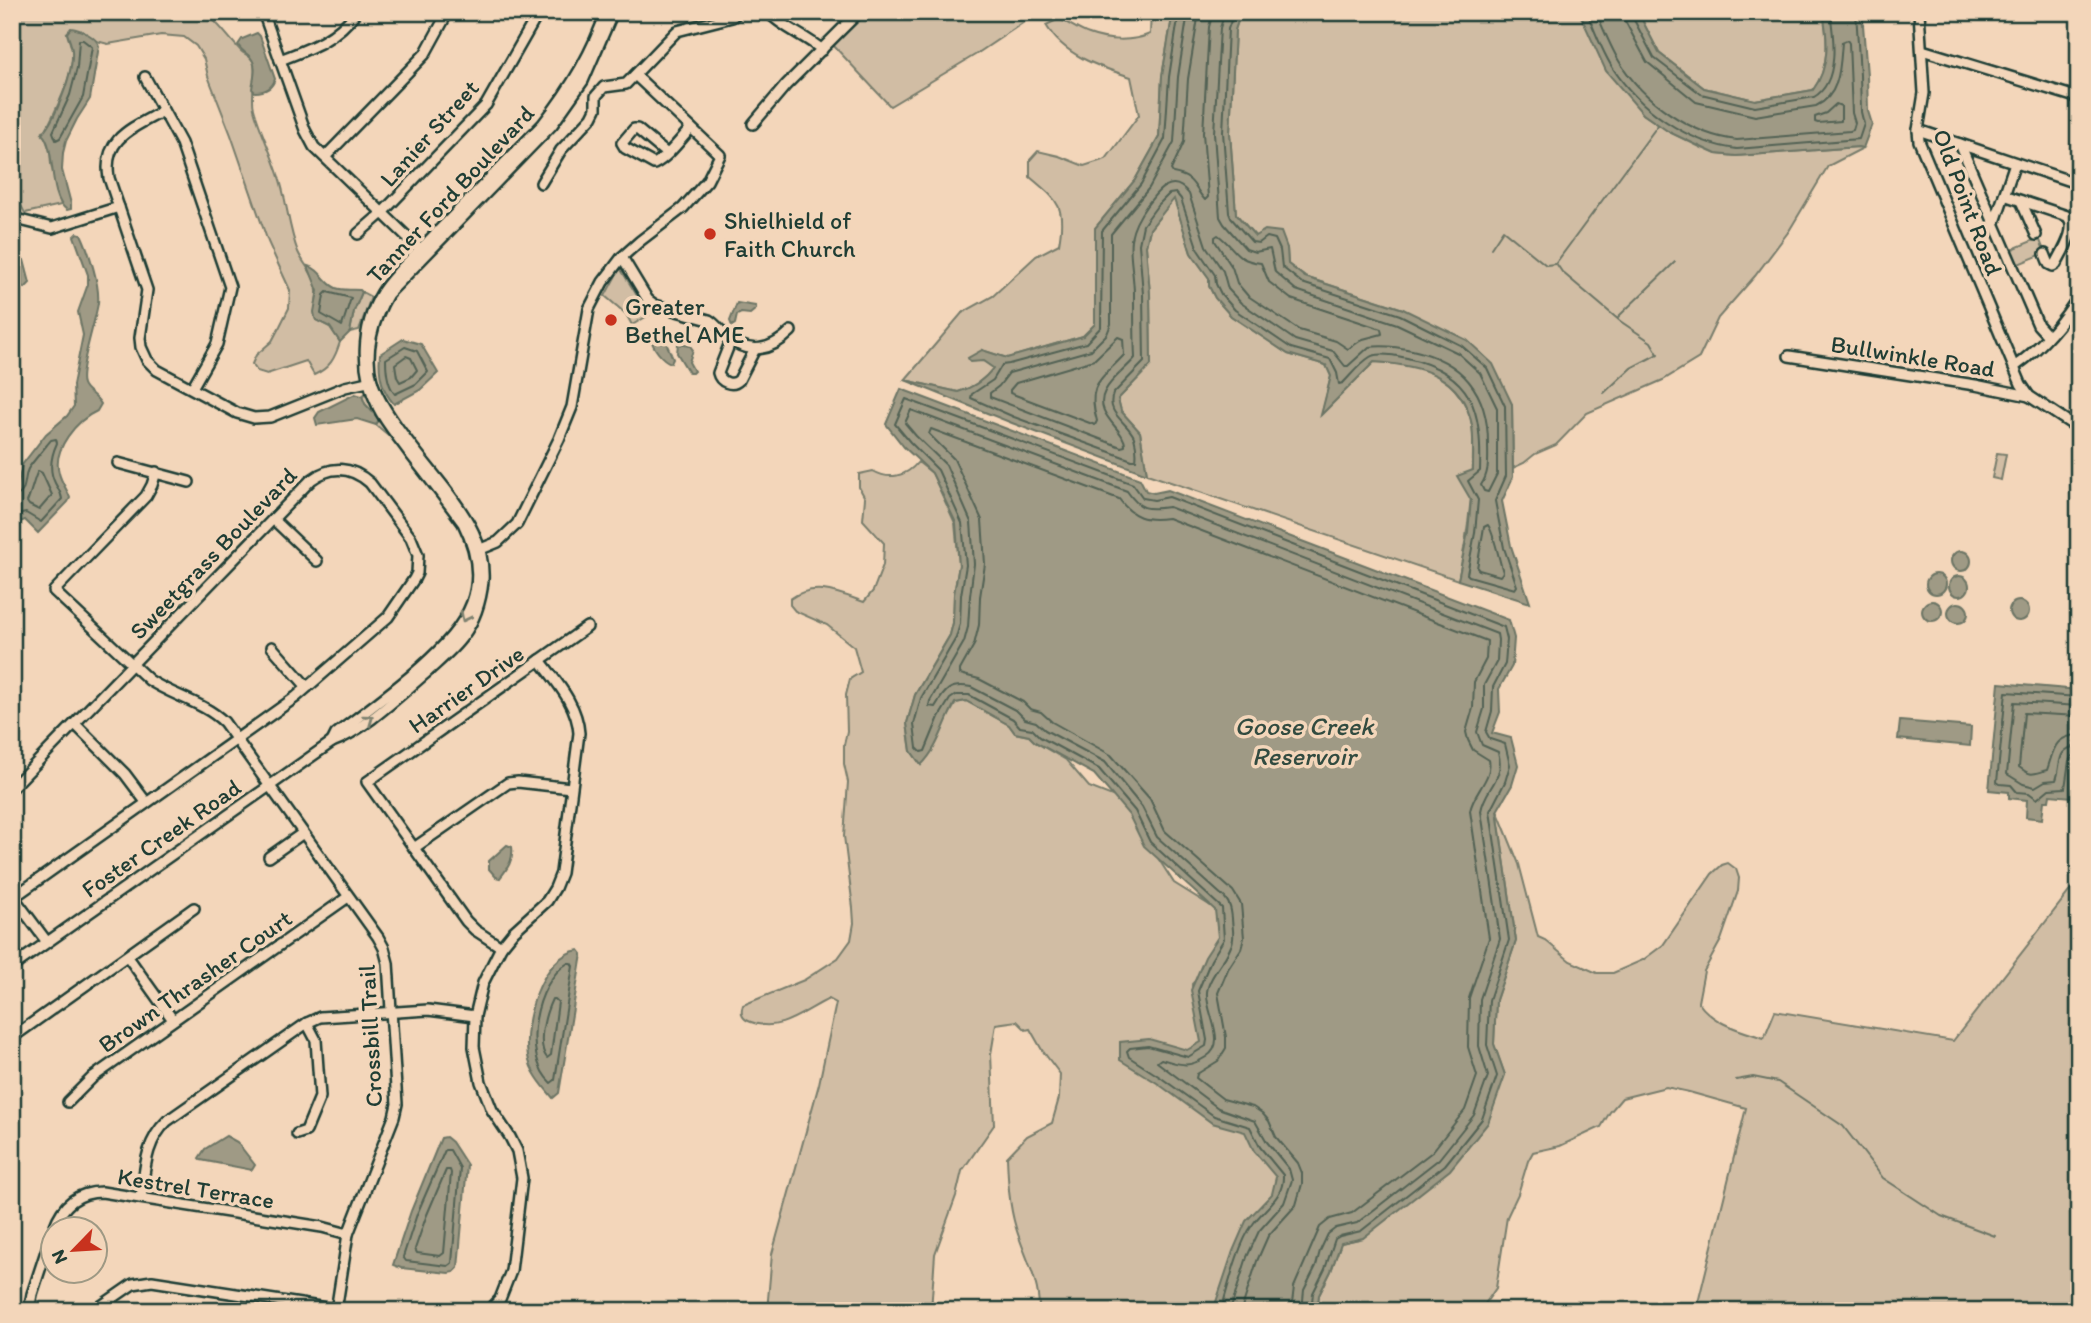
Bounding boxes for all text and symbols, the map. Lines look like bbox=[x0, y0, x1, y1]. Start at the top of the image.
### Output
street label: Lanier Street bbox=[373, 73, 485, 193]
street label: Tanner Ford Boulevard bbox=[360, 99, 540, 289]
street label: Old Point Road bbox=[1927, 125, 2009, 279]
place label: Shielhield of Faith Church bbox=[724, 206, 856, 263]
marker: Shielhield of Faith Church bbox=[702, 226, 718, 242]
place label: Greater Bethel AME bbox=[625, 292, 745, 349]
marker: Greater Bethel AME bbox=[603, 312, 619, 328]
street label: Bullwinkle Road bbox=[1829, 329, 1997, 383]
street label: Sweetgrass Boulevard bbox=[123, 461, 303, 645]
one-way arrow bbox=[460, 610, 473, 622]
street label: Harrier Drive bbox=[403, 639, 529, 739]
water label: Goose Creek Reservoir bbox=[1234, 710, 1375, 772]
one-way arrow bbox=[361, 715, 374, 727]
street label: Foster Creek Road bbox=[76, 772, 246, 904]
street label: Brown Thrasher Court bbox=[93, 903, 297, 1059]
street label: Crossbill Trail bbox=[352, 964, 388, 1108]
street label: Kestrel Terrace bbox=[116, 1161, 276, 1215]
north arrow bbox=[38, 1214, 108, 1284]
text: N bbox=[46, 1246, 72, 1268]

